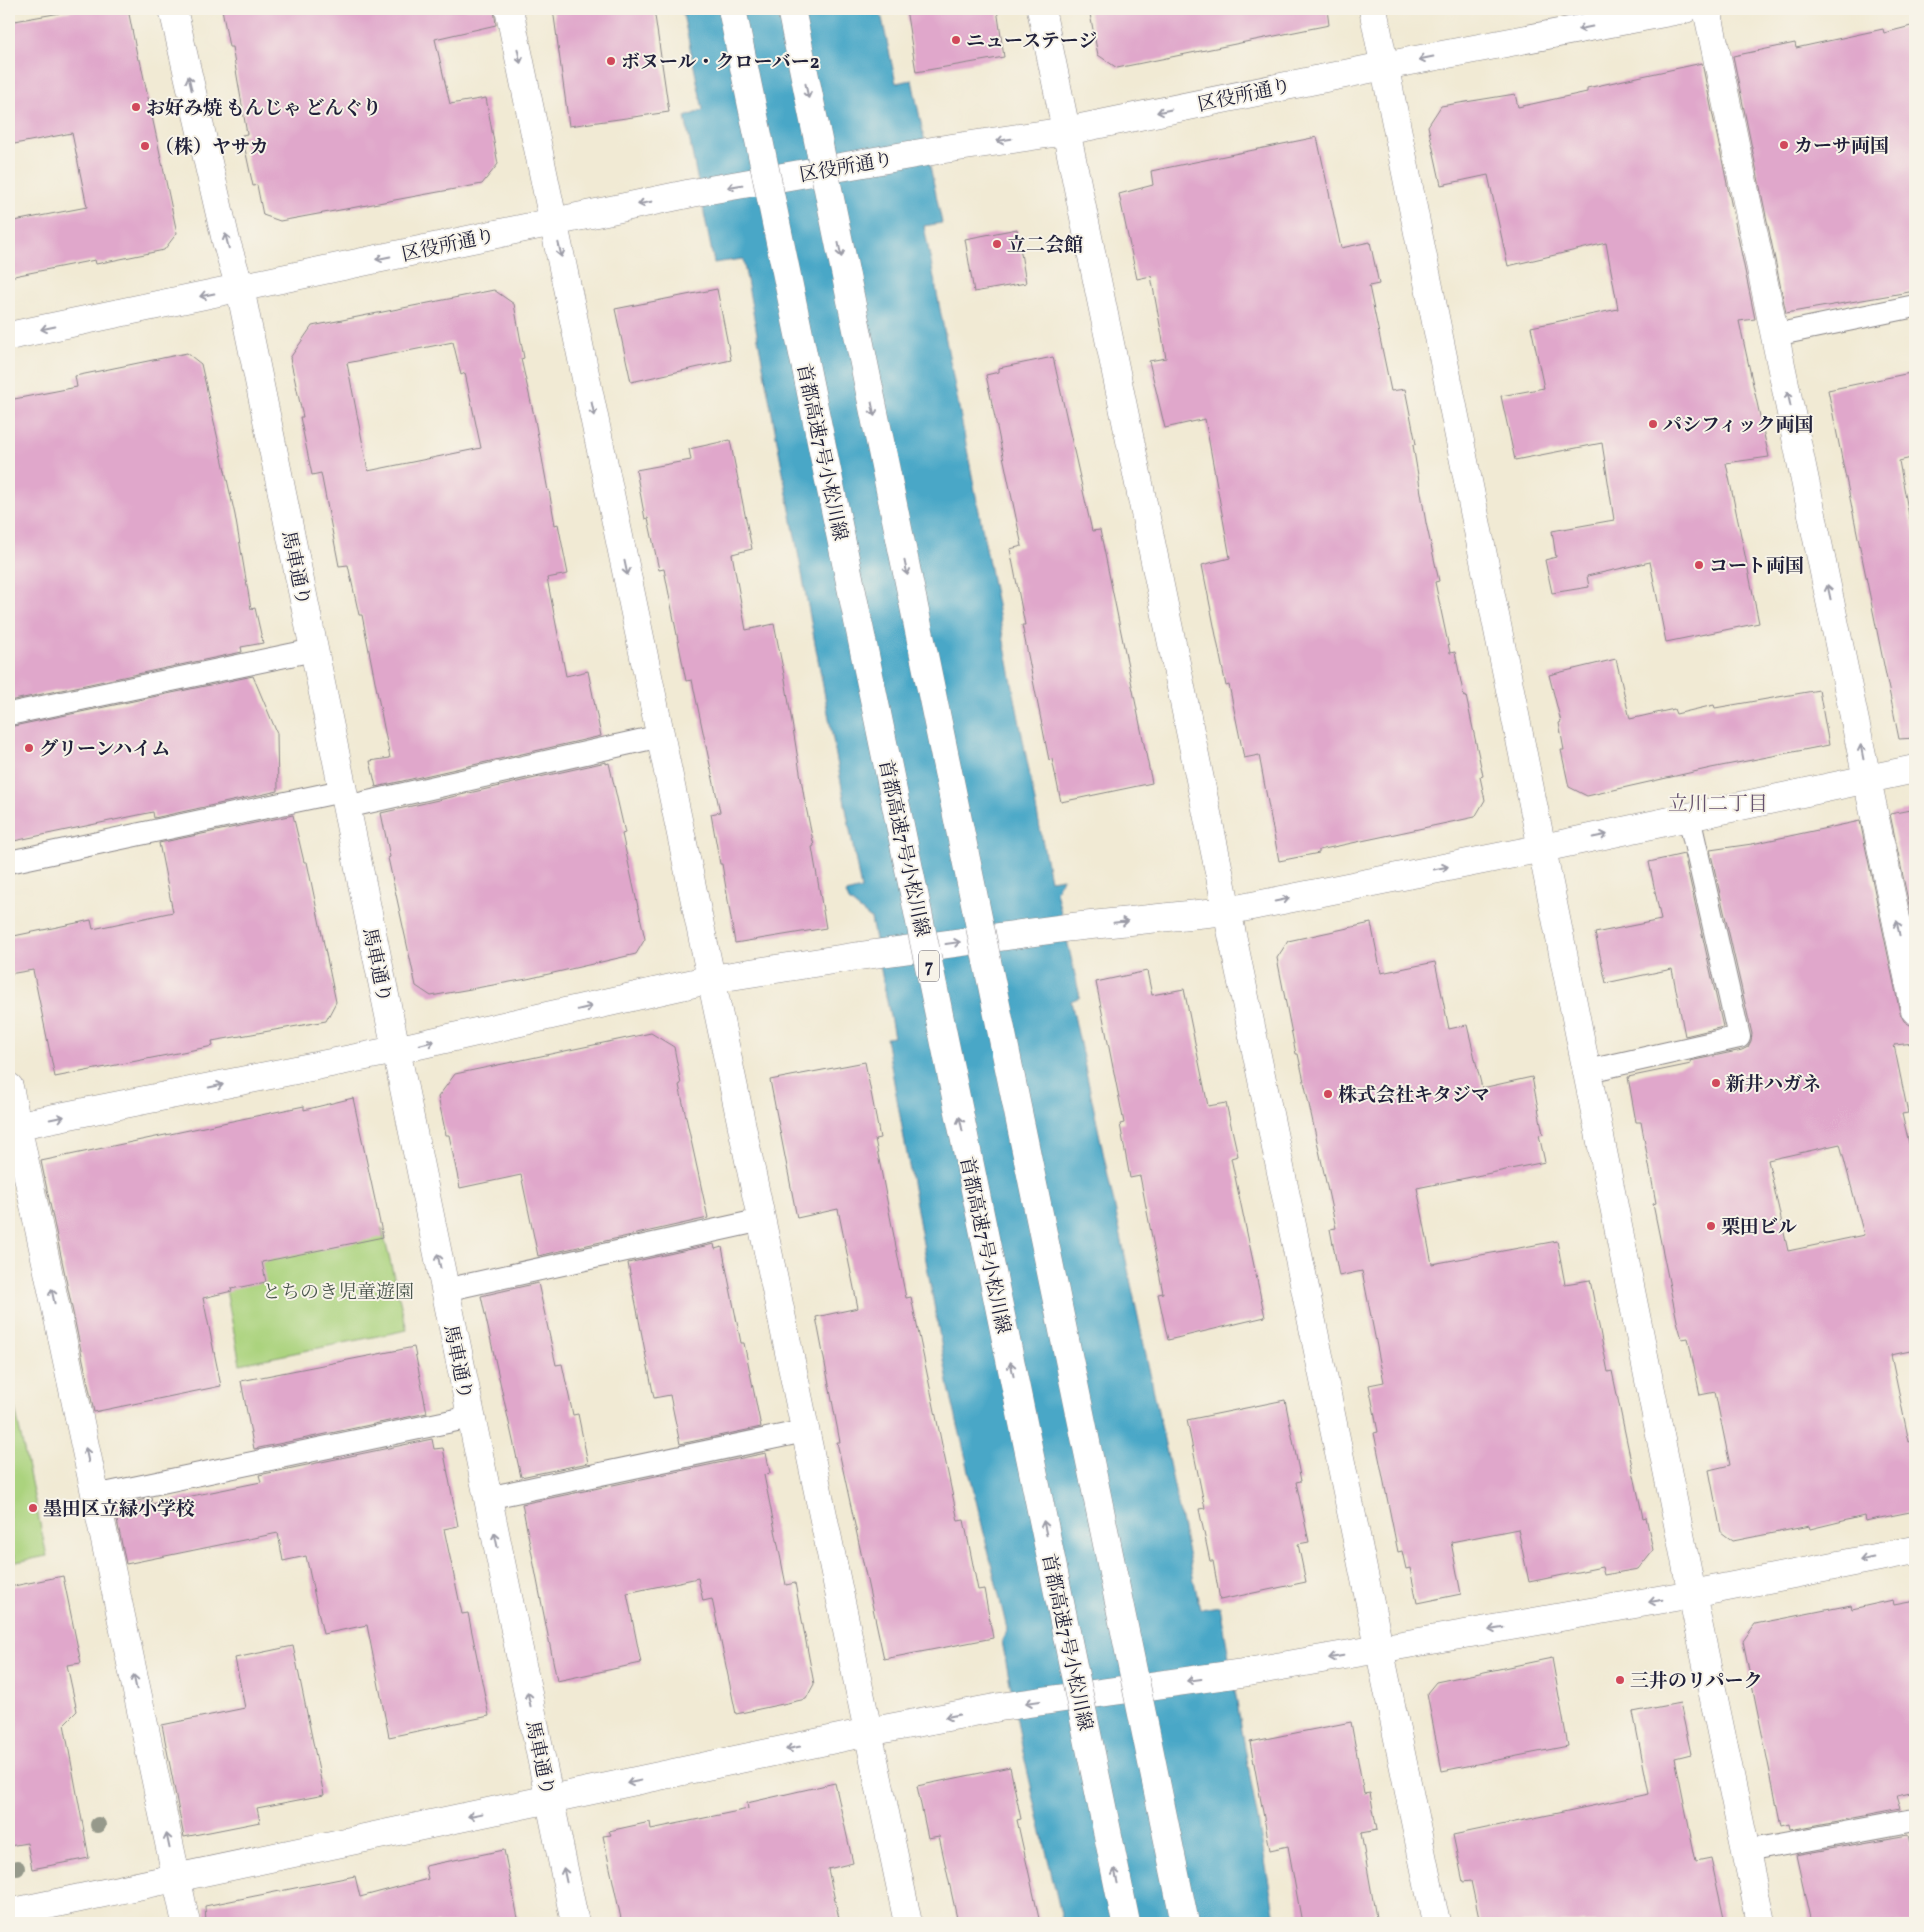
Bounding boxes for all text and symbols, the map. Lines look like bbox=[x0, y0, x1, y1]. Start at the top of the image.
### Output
one-way arrow bbox=[1578, 23, 1594, 33]
place label: ニューステージ bbox=[966, 29, 1097, 55]
marker: ニューステージ bbox=[950, 34, 962, 46]
one-way arrow bbox=[515, 48, 524, 64]
place label: ボヌール・クローバー2 bbox=[621, 50, 820, 76]
one-way arrow bbox=[1418, 53, 1434, 63]
marker: ボヌール・クローバー2 bbox=[605, 55, 617, 67]
street label: 区役所通り bbox=[1195, 73, 1294, 119]
one-way arrow bbox=[185, 76, 194, 92]
one-way arrow bbox=[803, 82, 813, 98]
place label: お好み焼 もんじゃ どんぐり bbox=[146, 96, 382, 122]
marker: お好み焼 もんじゃ どんぐり bbox=[130, 101, 142, 113]
one-way arrow bbox=[1156, 106, 1172, 116]
place label: カーサ両国 bbox=[1794, 134, 1889, 160]
place label: （株）ヤサカ bbox=[155, 135, 269, 161]
one-way arrow bbox=[996, 135, 1012, 145]
marker: カーサ両国 bbox=[1778, 139, 1790, 151]
marker: （株）ヤサカ bbox=[139, 140, 151, 152]
street label: 区役所通り bbox=[797, 147, 895, 189]
one-way arrow bbox=[727, 181, 743, 191]
one-way arrow bbox=[637, 199, 653, 208]
street label: 区役所通り bbox=[399, 223, 498, 269]
place label: 立二会館 bbox=[1007, 233, 1083, 259]
one-way arrow bbox=[222, 234, 231, 250]
marker: 立二会館 bbox=[991, 238, 1003, 250]
one-way arrow bbox=[556, 241, 565, 257]
one-way arrow bbox=[836, 242, 845, 258]
one-way arrow bbox=[375, 253, 391, 263]
one-way arrow bbox=[199, 290, 215, 300]
one-way arrow bbox=[40, 324, 56, 333]
street label: 首都高速7号小松川線 bbox=[790, 362, 852, 543]
one-way arrow bbox=[1783, 392, 1793, 408]
one-way arrow bbox=[589, 400, 598, 416]
one-way arrow bbox=[869, 401, 878, 417]
place label: パシフィック両国 bbox=[1663, 413, 1813, 439]
marker: パシフィック両国 bbox=[1647, 418, 1659, 430]
street label: 馬車通り bbox=[274, 529, 316, 608]
place label: コート両国 bbox=[1709, 554, 1804, 580]
marker: コート両国 bbox=[1693, 559, 1705, 571]
one-way arrow bbox=[622, 560, 631, 576]
one-way arrow bbox=[902, 560, 911, 576]
one-way arrow bbox=[1824, 585, 1833, 601]
place label: グリーンハイム bbox=[39, 737, 170, 763]
marker: グリーンハイム bbox=[23, 742, 35, 754]
one-way arrow bbox=[1856, 744, 1866, 760]
street label: 首都高速7号小松川線 bbox=[872, 758, 934, 939]
district label: 立川二丁目 bbox=[1668, 791, 1768, 819]
one-way arrow bbox=[1592, 831, 1608, 840]
one-way arrow bbox=[1433, 863, 1449, 873]
one-way arrow bbox=[1273, 894, 1289, 904]
one-way arrow bbox=[1113, 917, 1129, 927]
one-way arrow bbox=[1893, 920, 1902, 936]
street label: 馬車通り bbox=[355, 926, 397, 1005]
one-way arrow bbox=[944, 938, 960, 948]
road number: 7 bbox=[919, 950, 939, 981]
one-way arrow bbox=[577, 1003, 593, 1012]
one-way arrow bbox=[418, 1038, 434, 1047]
place label: 新井ハガネ bbox=[1726, 1072, 1821, 1098]
marker: 新井ハガネ bbox=[1710, 1077, 1722, 1089]
one-way arrow bbox=[208, 1081, 224, 1090]
place label: 株式会社キタジマ bbox=[1338, 1083, 1490, 1109]
marker: 株式会社キタジマ bbox=[1322, 1088, 1334, 1100]
one-way arrow bbox=[48, 1112, 64, 1122]
one-way arrow bbox=[956, 1116, 966, 1132]
street label: 首都高速7号小松川線 bbox=[953, 1155, 1015, 1336]
place label: 栗田ビル bbox=[1721, 1215, 1797, 1241]
marker: 栗田ビル bbox=[1705, 1220, 1717, 1232]
one-way arrow bbox=[434, 1253, 443, 1269]
park label: とちのき児童遊園 bbox=[262, 1280, 414, 1306]
one-way arrow bbox=[48, 1288, 57, 1304]
street label: 馬車通り bbox=[436, 1323, 478, 1402]
one-way arrow bbox=[1007, 1361, 1016, 1377]
one-way arrow bbox=[81, 1447, 91, 1463]
place label: 墨田区立緑小学校 bbox=[43, 1497, 195, 1523]
marker: 墨田区立緑小学校 bbox=[27, 1502, 39, 1514]
one-way arrow bbox=[1040, 1520, 1049, 1536]
one-way arrow bbox=[491, 1532, 500, 1548]
street label: 首都高速7号小松川線 bbox=[1035, 1552, 1097, 1733]
one-way arrow bbox=[1860, 1555, 1876, 1565]
one-way arrow bbox=[1649, 1596, 1665, 1606]
one-way arrow bbox=[1489, 1624, 1505, 1634]
one-way arrow bbox=[1329, 1652, 1345, 1662]
place label: 三井のリパーク bbox=[1630, 1669, 1762, 1695]
marker: 三井のリパーク bbox=[1614, 1674, 1626, 1686]
one-way arrow bbox=[130, 1675, 139, 1691]
one-way arrow bbox=[1186, 1675, 1202, 1685]
one-way arrow bbox=[523, 1692, 533, 1708]
one-way arrow bbox=[1025, 1697, 1041, 1707]
one-way arrow bbox=[945, 1712, 961, 1721]
street label: 馬車通り bbox=[518, 1719, 560, 1798]
one-way arrow bbox=[785, 1744, 801, 1753]
one-way arrow bbox=[626, 1778, 642, 1787]
one-way arrow bbox=[467, 1811, 483, 1820]
one-way arrow bbox=[163, 1834, 173, 1850]
one-way arrow bbox=[560, 1868, 569, 1884]
one-way arrow bbox=[1111, 1868, 1121, 1884]

